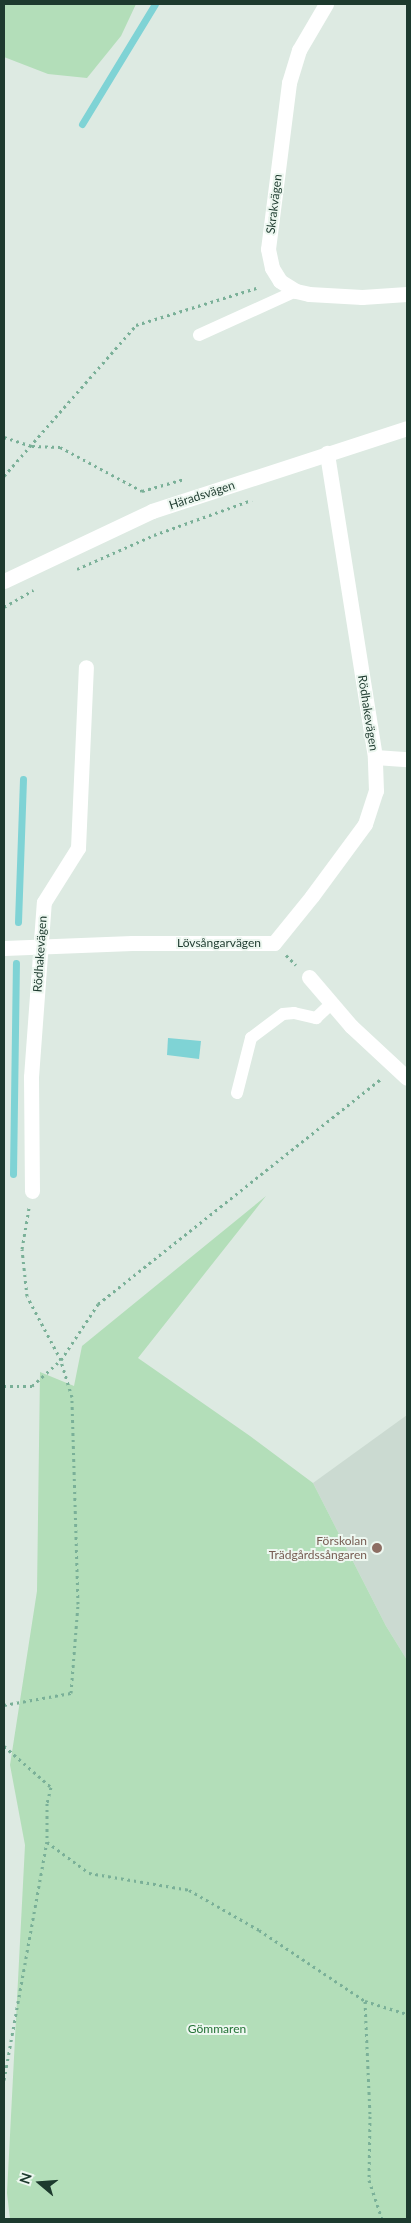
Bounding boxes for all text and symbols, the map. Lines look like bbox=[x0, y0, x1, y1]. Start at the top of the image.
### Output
street label: Skrakvägen bbox=[263, 173, 285, 235]
street label: Häradsvägen bbox=[167, 478, 237, 512]
street label: Rödhakevägen bbox=[355, 674, 381, 752]
street label: Rödhakevägen bbox=[30, 915, 50, 993]
street label: Lövsångarvägen bbox=[177, 936, 261, 950]
place label: Förskolan Trädgårdssångaren bbox=[269, 1534, 367, 1562]
marker: Förskolan Trädgårdssångaren bbox=[371, 1542, 383, 1554]
park label: Gömmaren bbox=[188, 2022, 246, 2036]
north arrow bbox=[15, 2158, 65, 2208]
text: N bbox=[16, 2170, 35, 2186]

